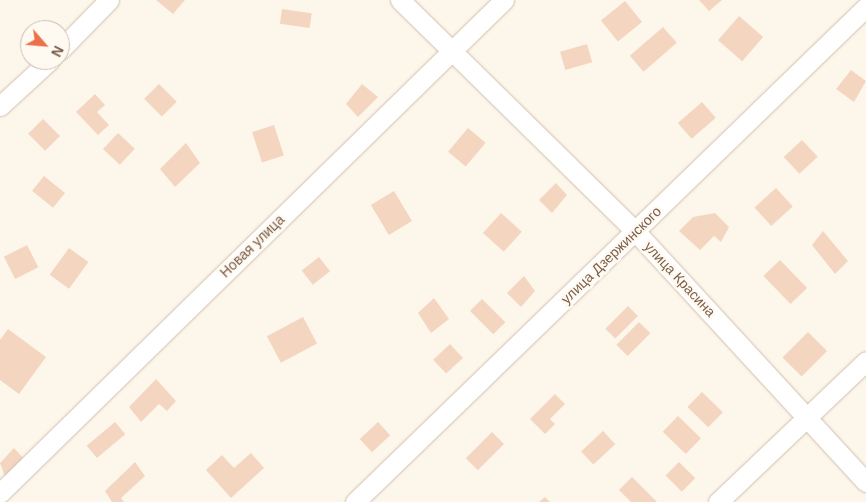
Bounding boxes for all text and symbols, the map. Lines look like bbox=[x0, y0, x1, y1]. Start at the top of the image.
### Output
north arrow bbox=[20, 20, 70, 70]
text: N bbox=[48, 43, 67, 59]
street label: улица Дзержинского bbox=[557, 203, 665, 307]
street label: Новая улица bbox=[216, 211, 288, 281]
street label: улица Красина bbox=[641, 238, 719, 320]

